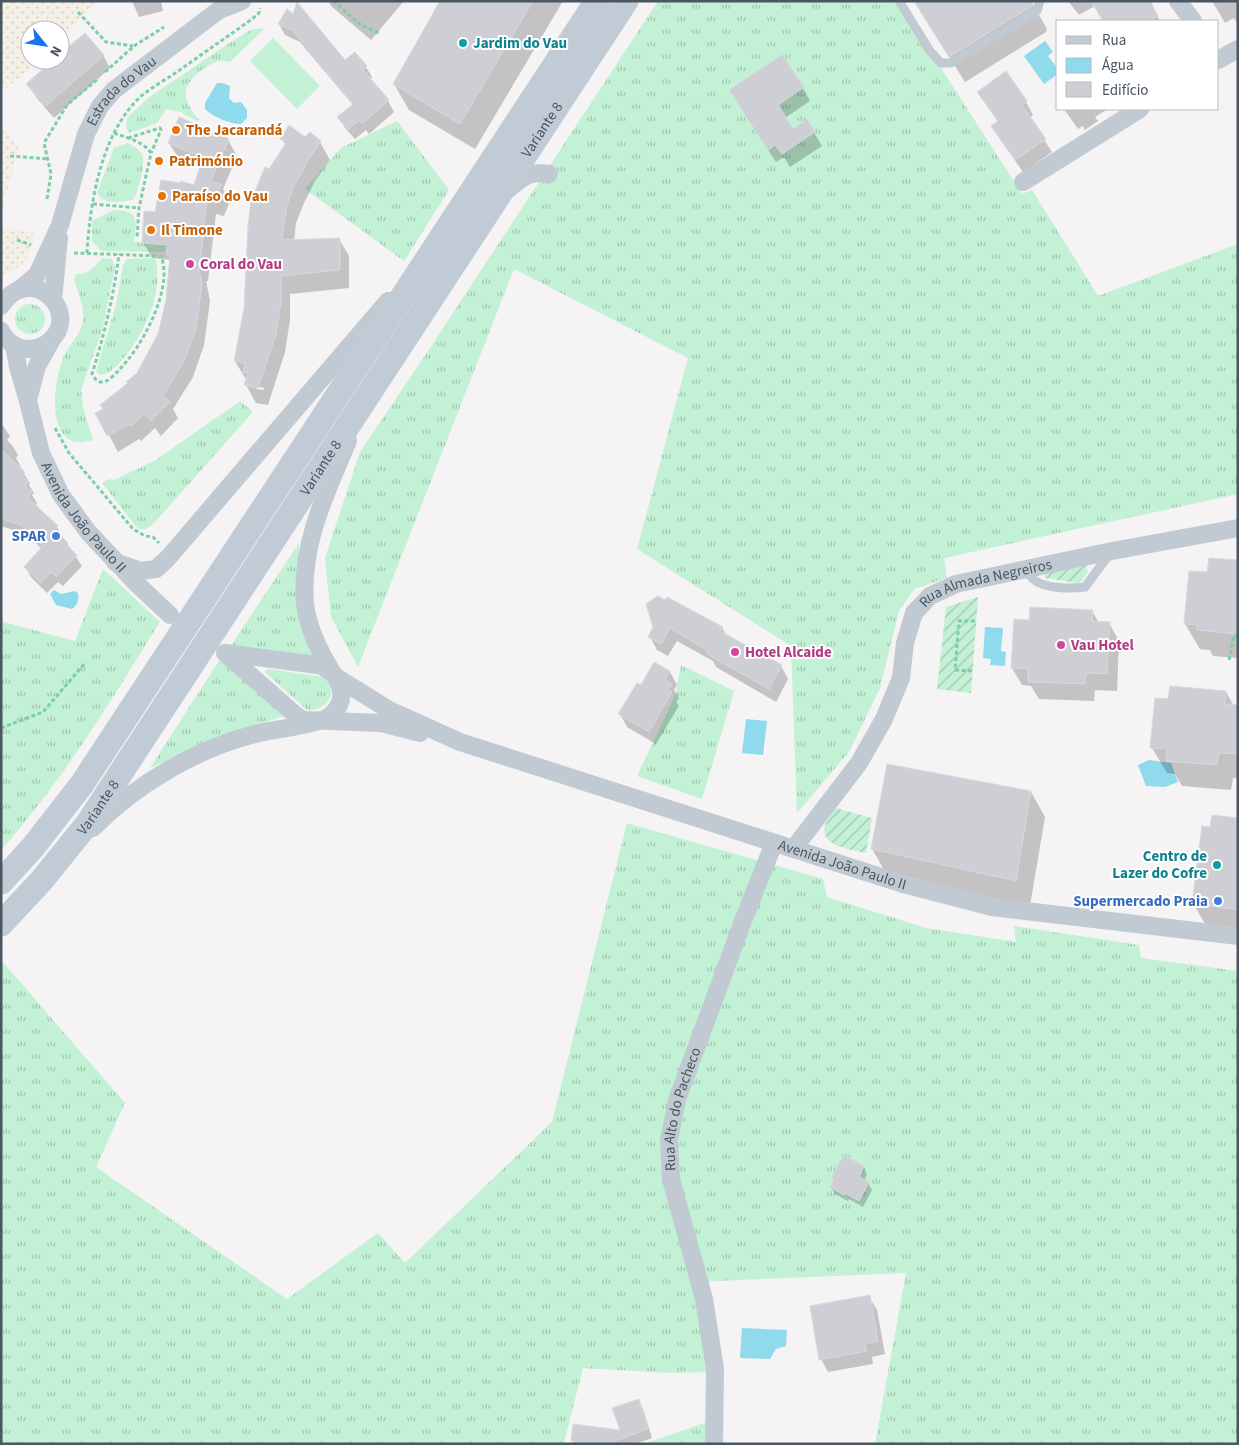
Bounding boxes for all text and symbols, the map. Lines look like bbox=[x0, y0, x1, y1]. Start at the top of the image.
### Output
north arrow bbox=[20, 20, 70, 70]
legend bbox=[1056, 20, 1219, 110]
text: Rua bbox=[1102, 30, 1126, 51]
place label: Jardim do Vau bbox=[473, 33, 567, 54]
marker: Jardim do Vau bbox=[457, 37, 469, 49]
text: N bbox=[44, 42, 66, 60]
street label: Estrada do Vau bbox=[81, 51, 161, 129]
text: Água bbox=[1102, 55, 1133, 76]
text: Edifício bbox=[1102, 80, 1149, 101]
street label: Variante 8 bbox=[516, 98, 568, 162]
place label: The Jacarandá bbox=[186, 120, 283, 141]
marker: The Jacarandá bbox=[170, 124, 182, 136]
place label: Património bbox=[169, 151, 243, 172]
marker: Património bbox=[153, 155, 165, 167]
place label: Paraíso do Vau bbox=[172, 186, 268, 207]
marker: Paraíso do Vau bbox=[156, 190, 168, 202]
place label: Il Timone bbox=[161, 220, 223, 241]
marker: Il Timone bbox=[145, 224, 157, 236]
place label: Coral do Vau bbox=[200, 254, 282, 275]
marker: Coral do Vau bbox=[184, 258, 196, 270]
street label: Variante 8 bbox=[295, 436, 346, 500]
street label: Avenida João Paulo II bbox=[36, 458, 131, 577]
place label: SPAR bbox=[12, 526, 46, 547]
marker: SPAR bbox=[50, 530, 62, 542]
street label: Rua Almada Negreiros bbox=[914, 554, 1054, 612]
place label: Vau Hotel bbox=[1070, 635, 1135, 656]
marker: Vau Hotel bbox=[1055, 639, 1067, 651]
place label: Hotel Alcaide bbox=[745, 642, 832, 663]
marker: Hotel Alcaide bbox=[729, 646, 741, 658]
street label: Variante 8 bbox=[72, 776, 124, 839]
street label: Avenida João Paulo II bbox=[776, 834, 909, 895]
place label: Centro de Lazer do Cofre bbox=[1112, 846, 1207, 884]
marker: Centro de Lazer do Cofre bbox=[1211, 859, 1223, 871]
place label: Supermercado Praia bbox=[1073, 891, 1208, 912]
marker: Supermercado Praia bbox=[1212, 895, 1224, 907]
street label: Rua Alto do Pacheco bbox=[658, 1044, 706, 1172]

